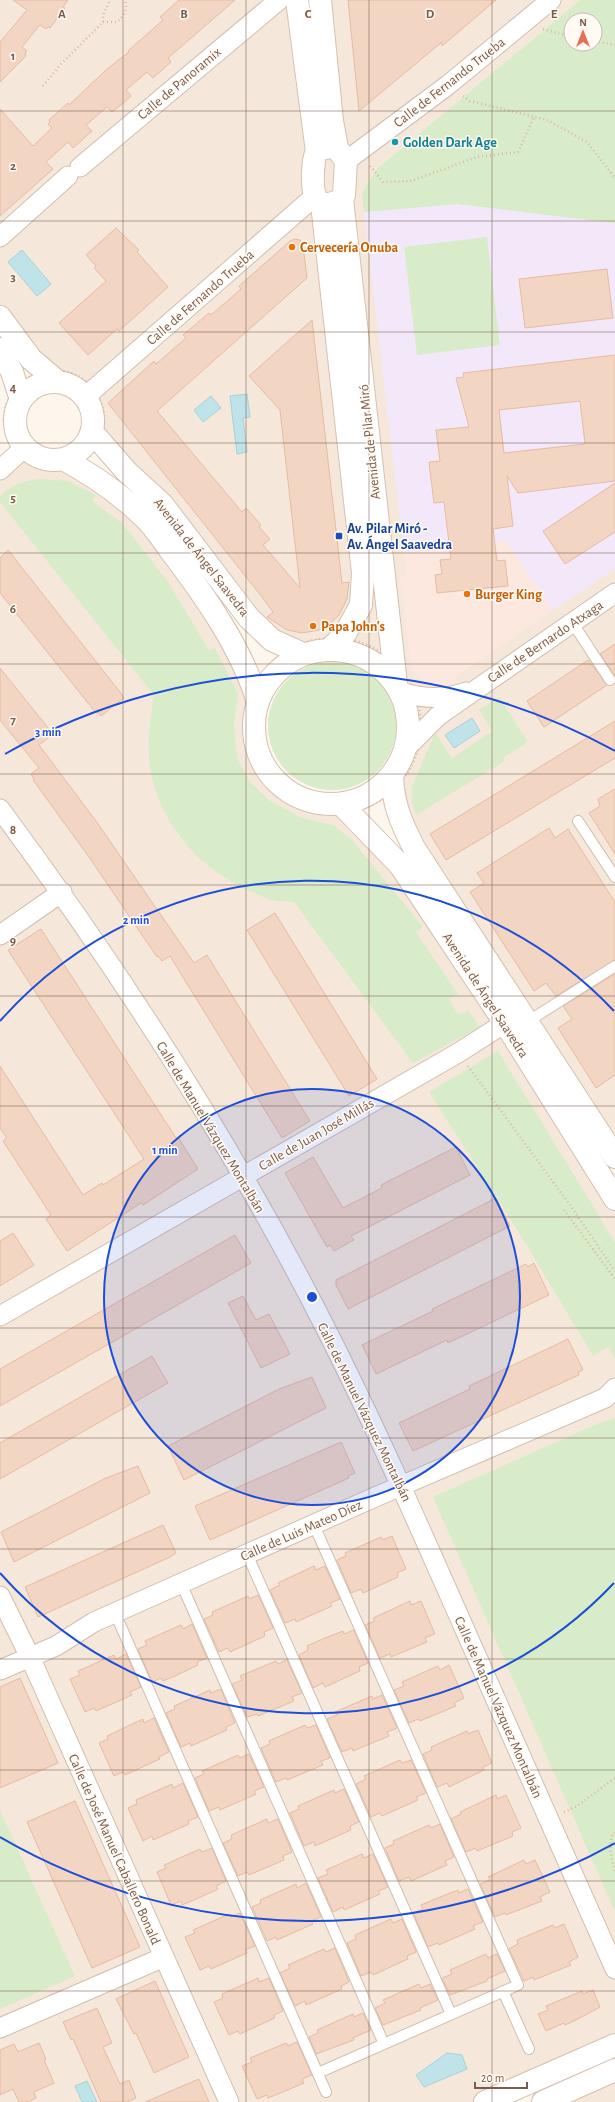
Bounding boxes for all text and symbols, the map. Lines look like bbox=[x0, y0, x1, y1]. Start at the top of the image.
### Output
text: A bbox=[58, 8, 66, 21]
text: B bbox=[180, 8, 188, 21]
text: C bbox=[305, 8, 312, 21]
text: D bbox=[426, 8, 435, 21]
text: E bbox=[551, 8, 558, 21]
north arrow bbox=[563, 12, 603, 52]
text: N bbox=[579, 17, 587, 28]
street label: Calle de Fernando Trueba bbox=[391, 35, 508, 130]
street label: Calle de Panoramix bbox=[135, 45, 224, 123]
text: 1 bbox=[11, 50, 15, 63]
place label: Golden Dark Age bbox=[403, 136, 497, 150]
marker: Golden Dark Age bbox=[390, 137, 400, 147]
text: 2 bbox=[10, 160, 16, 173]
place label: Cervecería Onuba bbox=[300, 241, 399, 255]
marker: Cervecería Onuba bbox=[287, 242, 297, 252]
street label: Calle de Fernando Trueba bbox=[144, 247, 257, 348]
text: 3 bbox=[10, 271, 16, 284]
text: 4 bbox=[10, 382, 17, 395]
street label: Avenida de Pilar Miró bbox=[357, 383, 383, 500]
text: 5 bbox=[10, 492, 16, 505]
street label: Avenida de Ángel Saavedra bbox=[151, 494, 254, 620]
place label: Av. Pilar Miró - Av. Ángel Saavedra bbox=[347, 522, 453, 552]
marker: Av. Pilar Miró - Av. Ángel Saavedra bbox=[334, 531, 344, 541]
place label: Burger King bbox=[475, 588, 543, 602]
marker: Burger King bbox=[462, 589, 472, 599]
street label: Calle de Bernardo Atxaga bbox=[485, 598, 606, 686]
text: 6 bbox=[10, 603, 16, 616]
place label: Papa John's bbox=[321, 620, 385, 634]
marker: Papa John's bbox=[308, 621, 318, 631]
text: 7 bbox=[10, 714, 16, 727]
text: 3 min bbox=[35, 726, 61, 738]
text: 8 bbox=[10, 824, 16, 837]
text: 2 min bbox=[123, 914, 149, 926]
street label: Avenida de Ángel Saavedra bbox=[439, 929, 534, 1061]
text: 9 bbox=[10, 935, 16, 948]
street label: Calle de Manuel Vázquez Montalbán bbox=[153, 1039, 267, 1216]
street label: Calle de Juan José Millás bbox=[256, 1096, 377, 1174]
text: 1 min bbox=[152, 1144, 178, 1156]
centre of rings bbox=[305, 1290, 319, 1304]
street label: Calle de Manuel Vázquez Montalbán bbox=[315, 1321, 414, 1504]
street label: Calle de Luis Mateo Díez bbox=[239, 1498, 364, 1564]
street label: Calle de Manuel Vázquez Montalbán bbox=[452, 1615, 545, 1800]
street label: Calle de José Manuel Caballero Bonald bbox=[66, 1752, 163, 1947]
scale bar bbox=[475, 2064, 527, 2090]
text: 20 m bbox=[481, 2072, 504, 2084]

